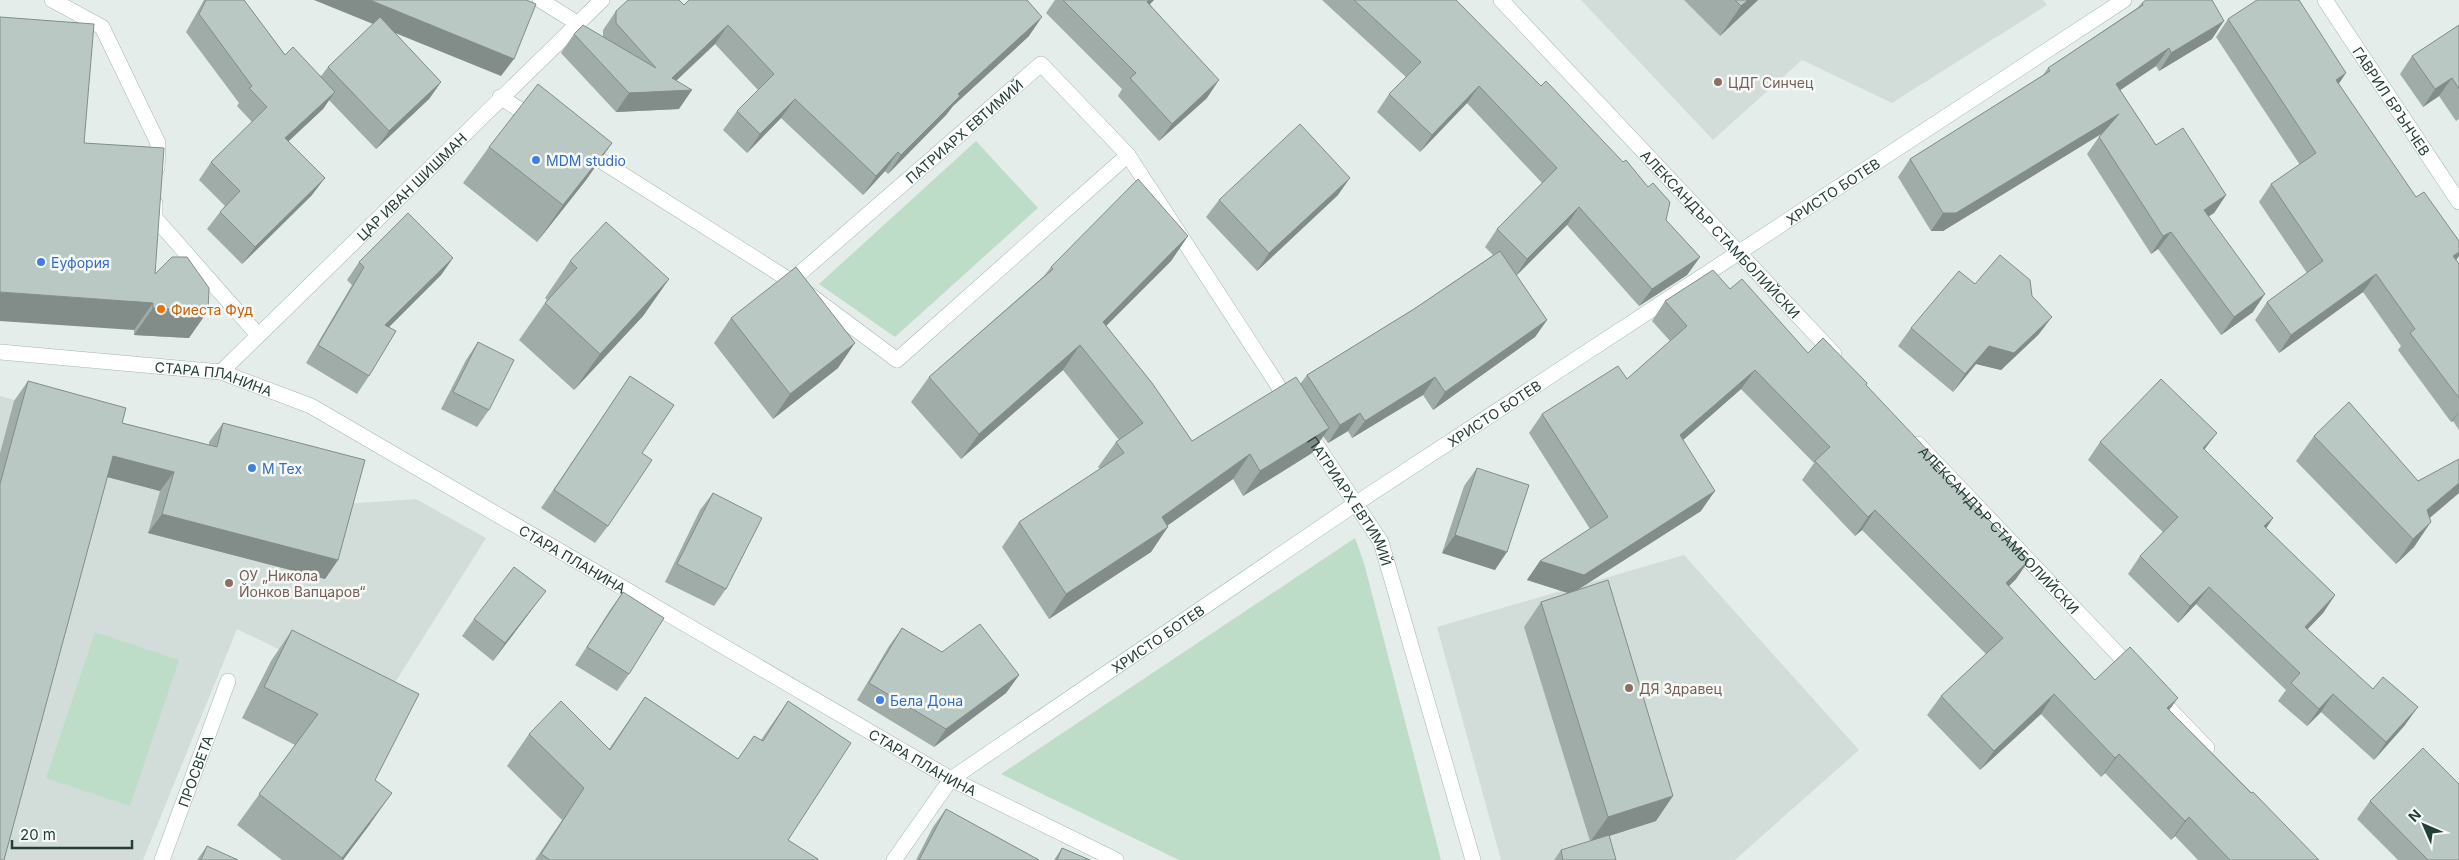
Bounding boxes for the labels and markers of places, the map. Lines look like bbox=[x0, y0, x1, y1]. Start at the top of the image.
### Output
place label: ЦДГ Синчец bbox=[1728, 74, 1814, 91]
marker: ЦДГ Синчец bbox=[1712, 76, 1724, 88]
place label: MDM studio bbox=[546, 152, 626, 169]
marker: MDM studio bbox=[530, 154, 542, 166]
place label: Еуфория bbox=[51, 254, 110, 271]
marker: Еуфория bbox=[35, 256, 47, 268]
place label: Фиеста Фуд bbox=[171, 301, 253, 318]
marker: Фиеста Фуд bbox=[155, 303, 167, 315]
place label: М Тех bbox=[262, 460, 302, 477]
marker: М Тех bbox=[246, 462, 258, 474]
place label: ОУ „Никола Йонков Вапцаров“ bbox=[239, 567, 366, 600]
marker: ОУ „Никола Йонков Вапцаров“ bbox=[223, 577, 235, 589]
place label: ДЯ Здравец bbox=[1639, 680, 1722, 697]
marker: ДЯ Здравец bbox=[1623, 682, 1635, 694]
place label: Бела Дона bbox=[890, 692, 963, 709]
marker: Бела Дона bbox=[874, 694, 886, 706]

